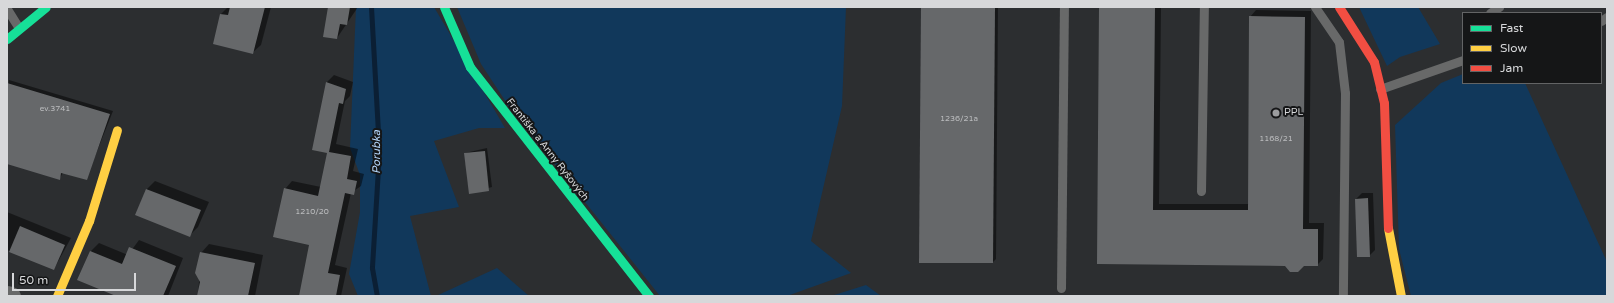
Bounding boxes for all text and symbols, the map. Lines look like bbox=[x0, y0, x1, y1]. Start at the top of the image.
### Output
legend bbox=[1462, 12, 1602, 84]
text: Fast bbox=[1500, 21, 1523, 35]
text: Slow bbox=[1500, 41, 1527, 55]
text: Jam bbox=[1500, 61, 1523, 75]
street label: Františka a Anny Ryšových bbox=[503, 96, 591, 204]
house number: ev.3741 bbox=[40, 104, 70, 114]
place label: PPL bbox=[1284, 107, 1303, 119]
marker: PPL bbox=[1271, 108, 1281, 118]
house number: 1236/21a bbox=[940, 114, 978, 124]
water label: Porubka bbox=[370, 130, 384, 174]
house number: 1168/21 bbox=[1259, 134, 1293, 144]
house number: 1210/20 bbox=[295, 207, 329, 217]
scale bar bbox=[14, 265, 138, 291]
text: 50 m bbox=[19, 273, 48, 287]

